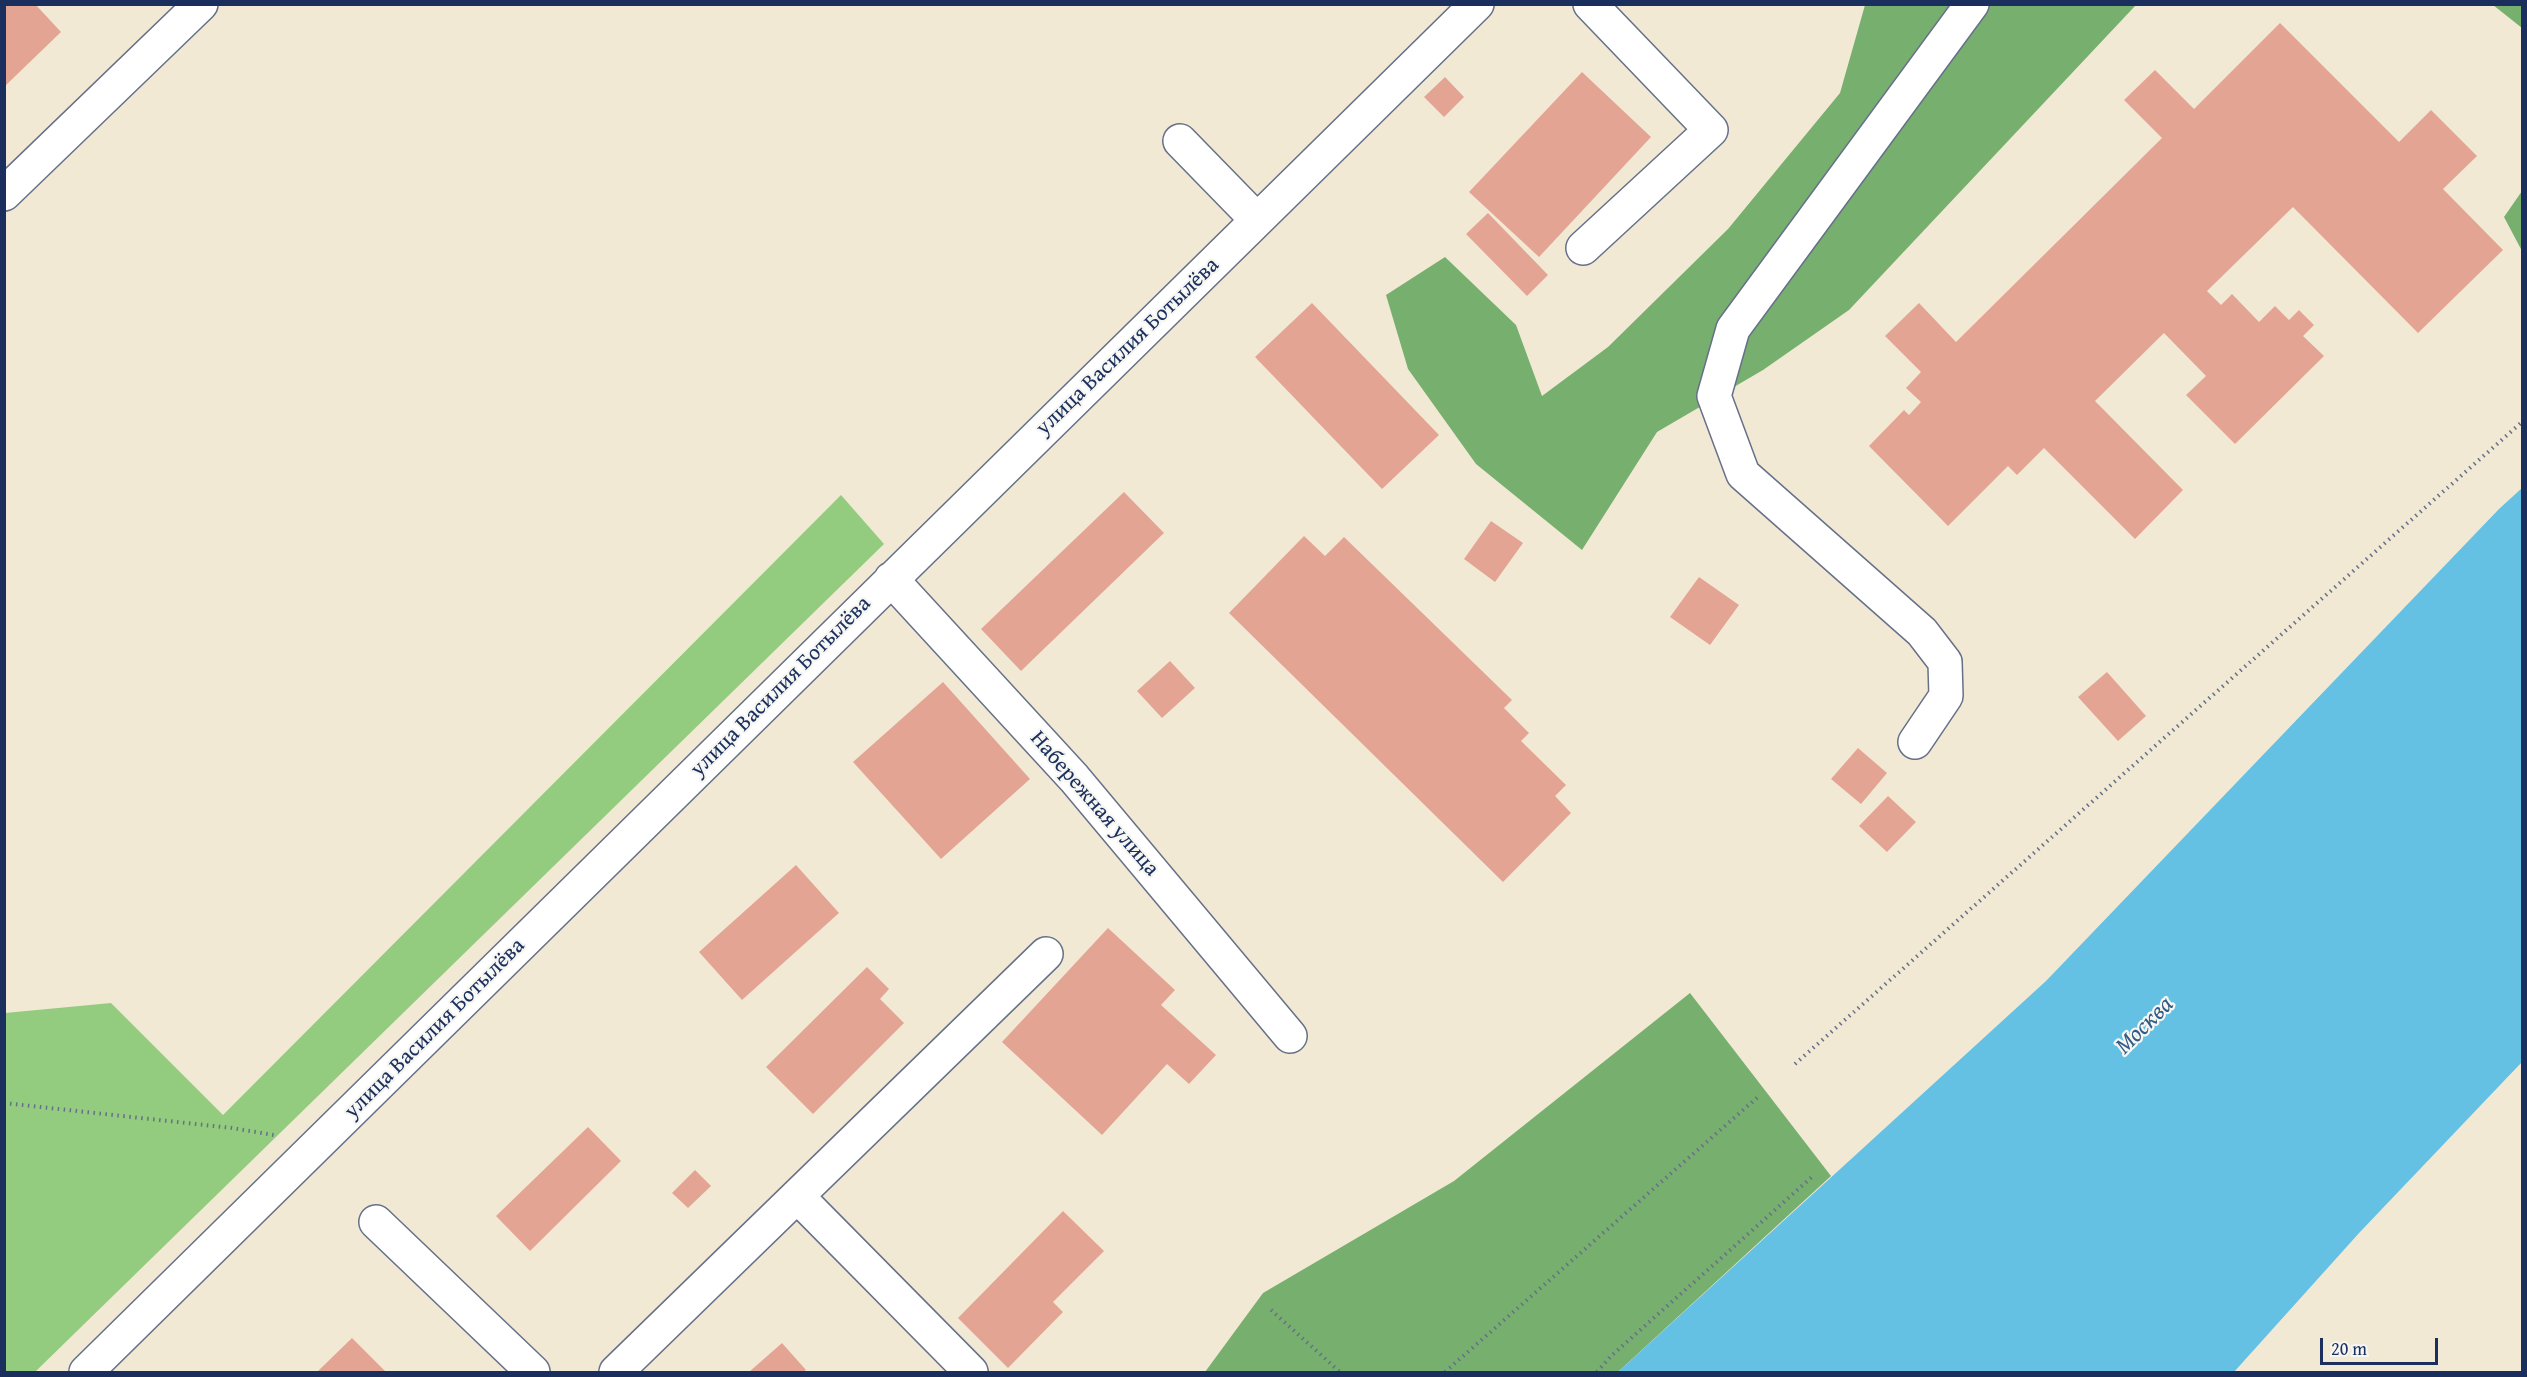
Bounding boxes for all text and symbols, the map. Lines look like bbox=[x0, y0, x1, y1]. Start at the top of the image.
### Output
street label: улица Василия Ботылёва bbox=[1031, 253, 1225, 441]
street label: улица Василия Ботылёва bbox=[685, 591, 877, 783]
street label: Набережная улица bbox=[1024, 726, 1164, 882]
street label: улица Василия Ботылёва bbox=[339, 933, 531, 1125]
water label: Москва bbox=[2110, 991, 2180, 1061]
scale bar bbox=[2323, 1326, 2442, 1364]
text: 20 m bbox=[2331, 1335, 2367, 1362]

